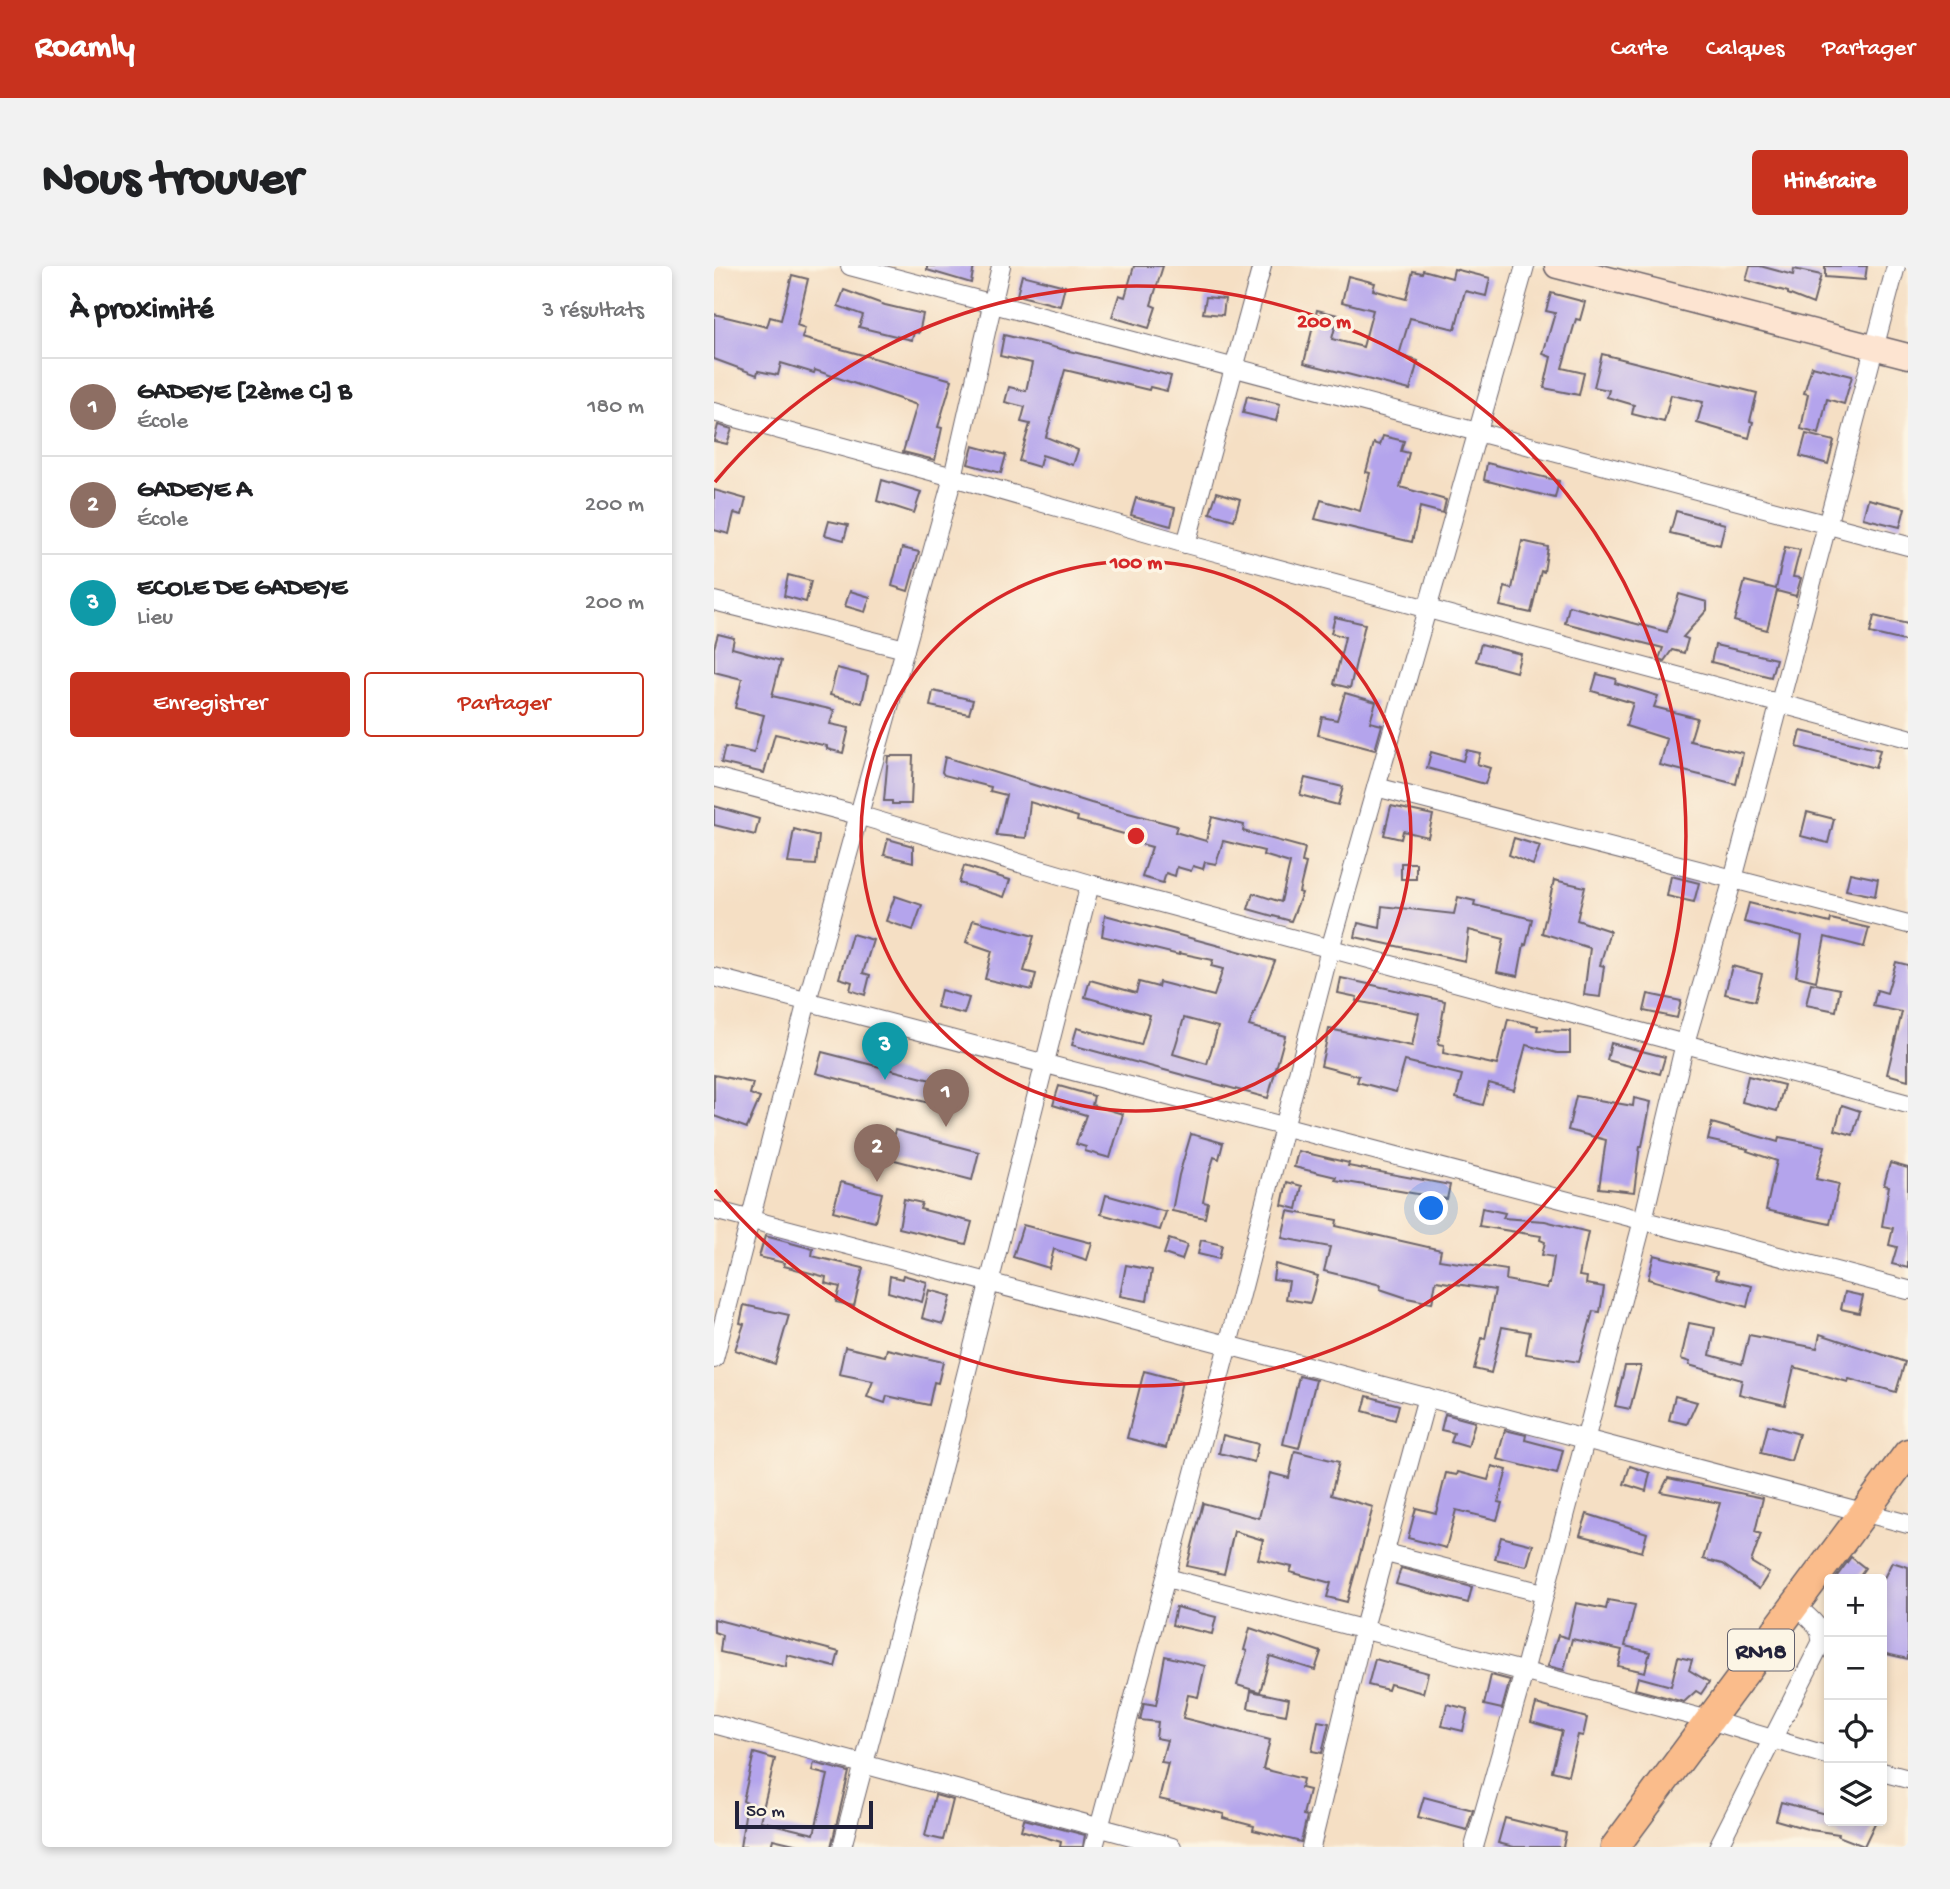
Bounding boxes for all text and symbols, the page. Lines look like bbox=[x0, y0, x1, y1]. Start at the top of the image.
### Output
text: Roamly bbox=[35, 30, 135, 68]
text: Carte bbox=[1611, 35, 1668, 64]
text: Calques bbox=[1706, 35, 1784, 64]
text: Partager bbox=[1822, 35, 1915, 64]
button: Itinéraire bbox=[1752, 150, 1908, 215]
text: Nous trouver bbox=[42, 153, 302, 211]
text: À proximité bbox=[70, 294, 214, 329]
text: 3 résultats bbox=[542, 298, 644, 325]
text: 200 m bbox=[1297, 311, 1351, 336]
text: GADEYE [2ème C] B bbox=[137, 378, 352, 409]
text: 1 bbox=[88, 394, 98, 421]
text: 180 m bbox=[587, 394, 644, 421]
text: École bbox=[137, 409, 188, 436]
text: GADEYE A bbox=[137, 476, 252, 507]
text: 2 bbox=[87, 492, 99, 519]
text: 200 m bbox=[585, 492, 644, 519]
text: École bbox=[137, 507, 188, 534]
text: 100 m bbox=[1109, 552, 1162, 577]
text: ECOLE DE GADEYE bbox=[137, 574, 347, 605]
text: 3 bbox=[87, 590, 99, 617]
text: 200 m bbox=[585, 590, 644, 617]
text: Lieu bbox=[137, 605, 173, 632]
button: Enregistrer bbox=[70, 672, 350, 737]
button: Partager bbox=[364, 672, 644, 737]
centre of rings bbox=[1124, 824, 1148, 848]
pin: 3 bbox=[862, 1022, 908, 1080]
pin: 1 bbox=[923, 1069, 969, 1127]
pin: 2 bbox=[854, 1124, 900, 1182]
your location bbox=[1414, 1191, 1448, 1225]
map controls bbox=[1824, 1574, 1887, 1826]
button: + bbox=[1824, 1574, 1887, 1637]
road number: RN18 bbox=[1728, 1630, 1794, 1670]
button: − bbox=[1824, 1637, 1887, 1700]
button: locate bbox=[1824, 1700, 1887, 1763]
button: layers bbox=[1824, 1763, 1887, 1826]
scale bar bbox=[735, 1798, 873, 1830]
text: 50 m bbox=[746, 1801, 785, 1824]

